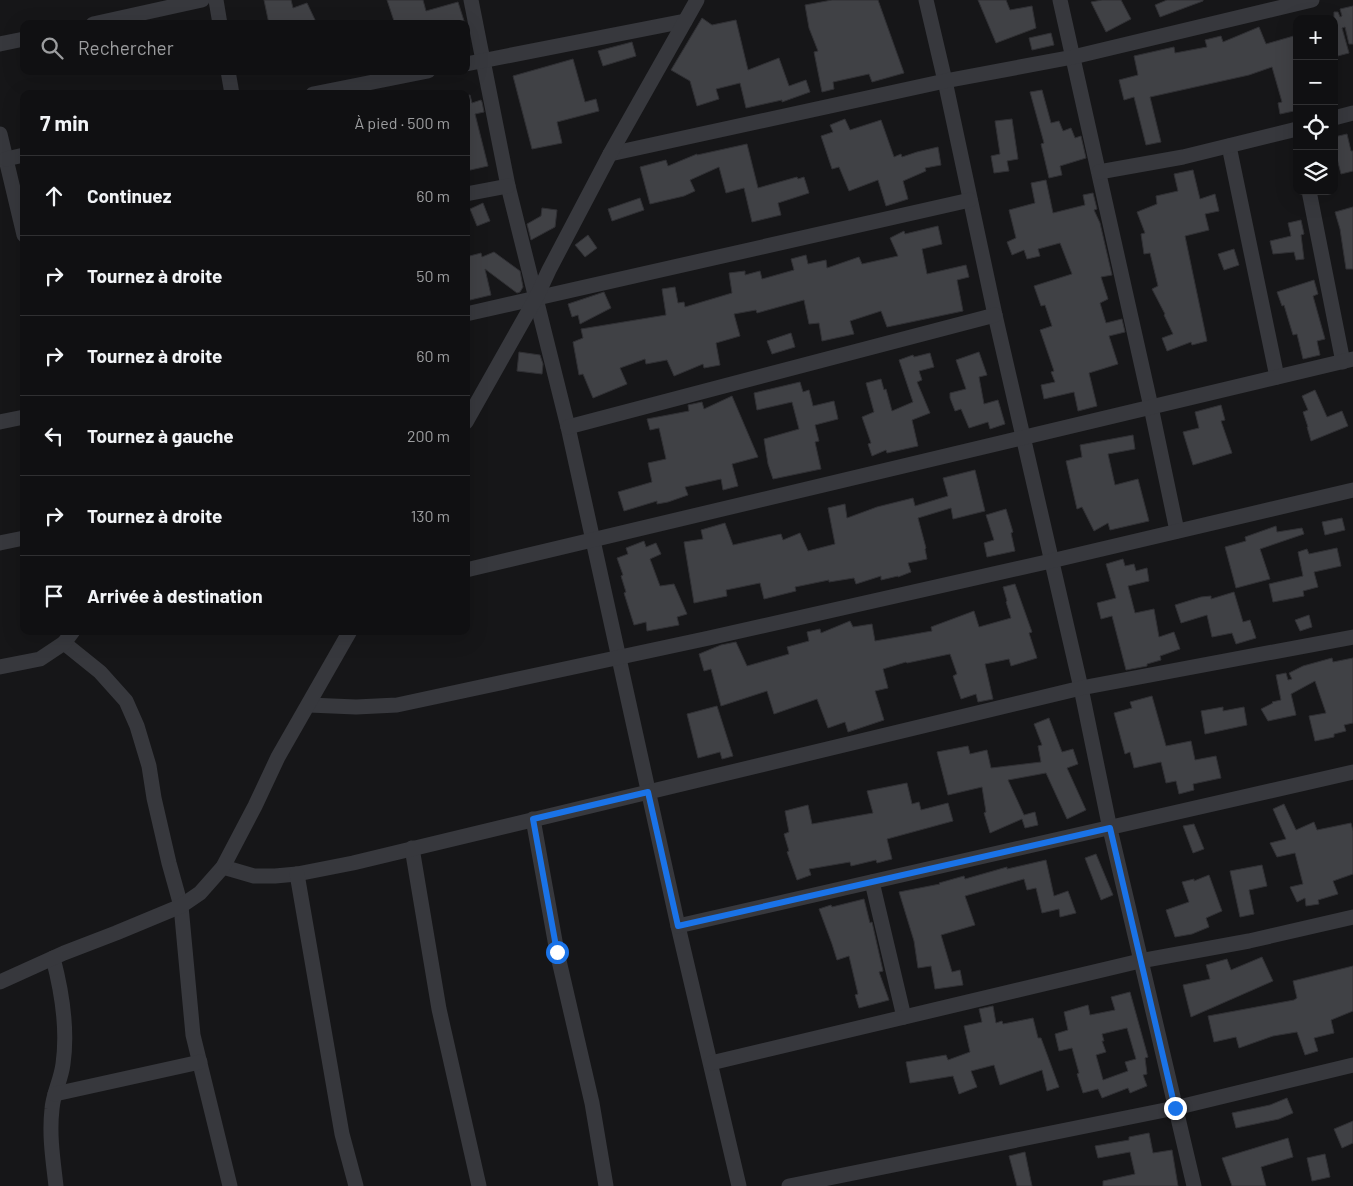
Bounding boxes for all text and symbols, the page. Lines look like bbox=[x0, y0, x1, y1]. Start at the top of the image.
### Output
map controls bbox=[1293, 15, 1338, 195]
button: + bbox=[1293, 15, 1338, 60]
search box bbox=[20, 20, 470, 75]
icon: search bbox=[38, 34, 66, 62]
text: Rechercher bbox=[78, 36, 174, 59]
button: − bbox=[1293, 60, 1338, 105]
button: locate bbox=[1293, 105, 1338, 150]
text: 7 min bbox=[40, 110, 89, 135]
text: À pied · 500 m bbox=[354, 113, 450, 132]
button: layers bbox=[1293, 150, 1338, 195]
icon: ahead bbox=[40, 182, 68, 210]
text: Continuez bbox=[87, 184, 171, 207]
text: 60 m bbox=[416, 186, 450, 205]
icon: right bbox=[40, 262, 68, 290]
text: Tournez à droite bbox=[87, 264, 223, 287]
text: 50 m bbox=[416, 266, 450, 285]
icon: right bbox=[40, 342, 68, 370]
text: Tournez à droite bbox=[87, 344, 223, 367]
text: 60 m bbox=[416, 346, 450, 365]
icon: left bbox=[40, 422, 68, 450]
text: Tournez à gauche bbox=[87, 424, 234, 447]
text: 200 m bbox=[407, 426, 450, 445]
icon: right bbox=[40, 502, 68, 530]
text: Tournez à droite bbox=[87, 504, 223, 527]
text: 130 m bbox=[411, 506, 450, 525]
icon: arrive bbox=[40, 582, 68, 610]
text: Arrivée à destination bbox=[87, 584, 263, 607]
route start bbox=[546, 941, 569, 964]
route end bbox=[1164, 1097, 1187, 1120]

